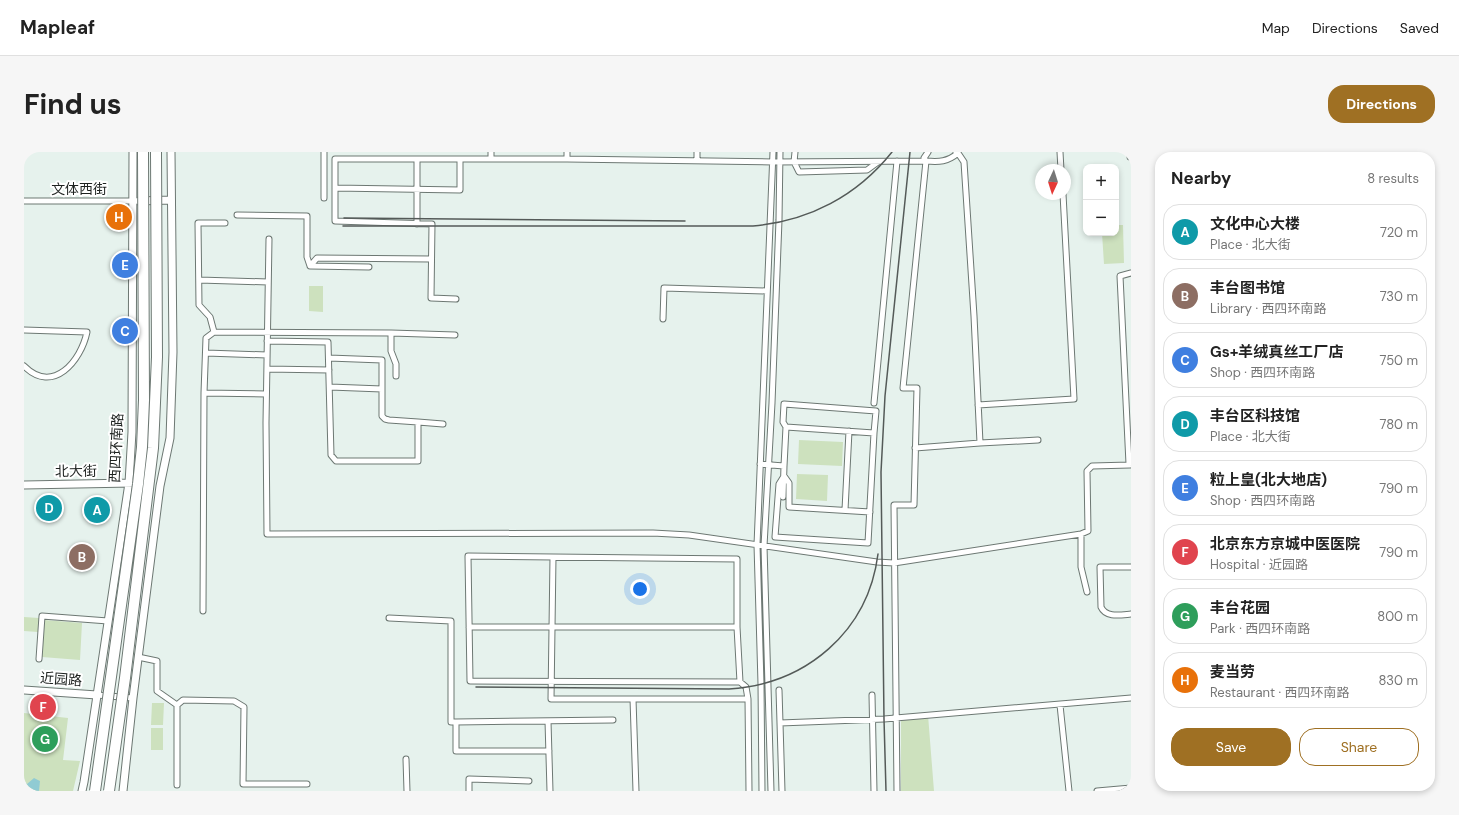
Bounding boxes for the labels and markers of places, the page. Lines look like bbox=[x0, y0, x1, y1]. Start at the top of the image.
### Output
pin: H bbox=[106, 202, 132, 232]
pin: E bbox=[112, 250, 138, 280]
pin: C bbox=[112, 316, 138, 346]
pin: D bbox=[36, 493, 62, 523]
pin: A bbox=[84, 495, 110, 525]
pin: B bbox=[69, 542, 95, 572]
pin: F bbox=[30, 692, 56, 722]
pin: G bbox=[32, 724, 58, 754]

